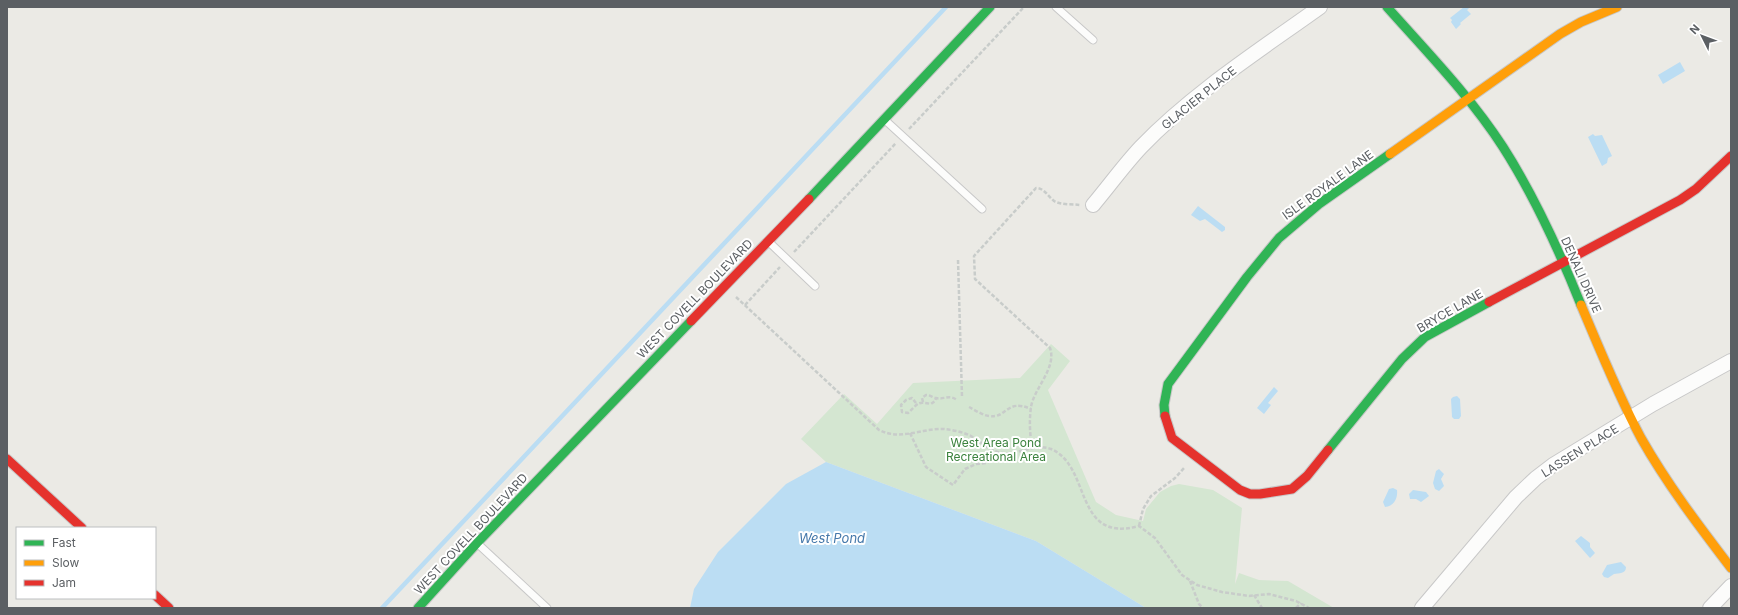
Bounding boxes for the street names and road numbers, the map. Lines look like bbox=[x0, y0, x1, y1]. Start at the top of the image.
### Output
street label: GLACIER PLACE bbox=[1158, 63, 1239, 132]
street label: ISLE ROYALE LANE bbox=[1279, 146, 1376, 223]
street label: DENALI DRIVE bbox=[1558, 234, 1605, 315]
street label: WEST COVELL BOULEVARD bbox=[634, 236, 756, 361]
street label: BRYCE LANE bbox=[1414, 286, 1485, 335]
street label: LASSEN PLACE bbox=[1538, 421, 1621, 480]
street label: WEST COVELL BOULEVARD bbox=[411, 470, 531, 597]

